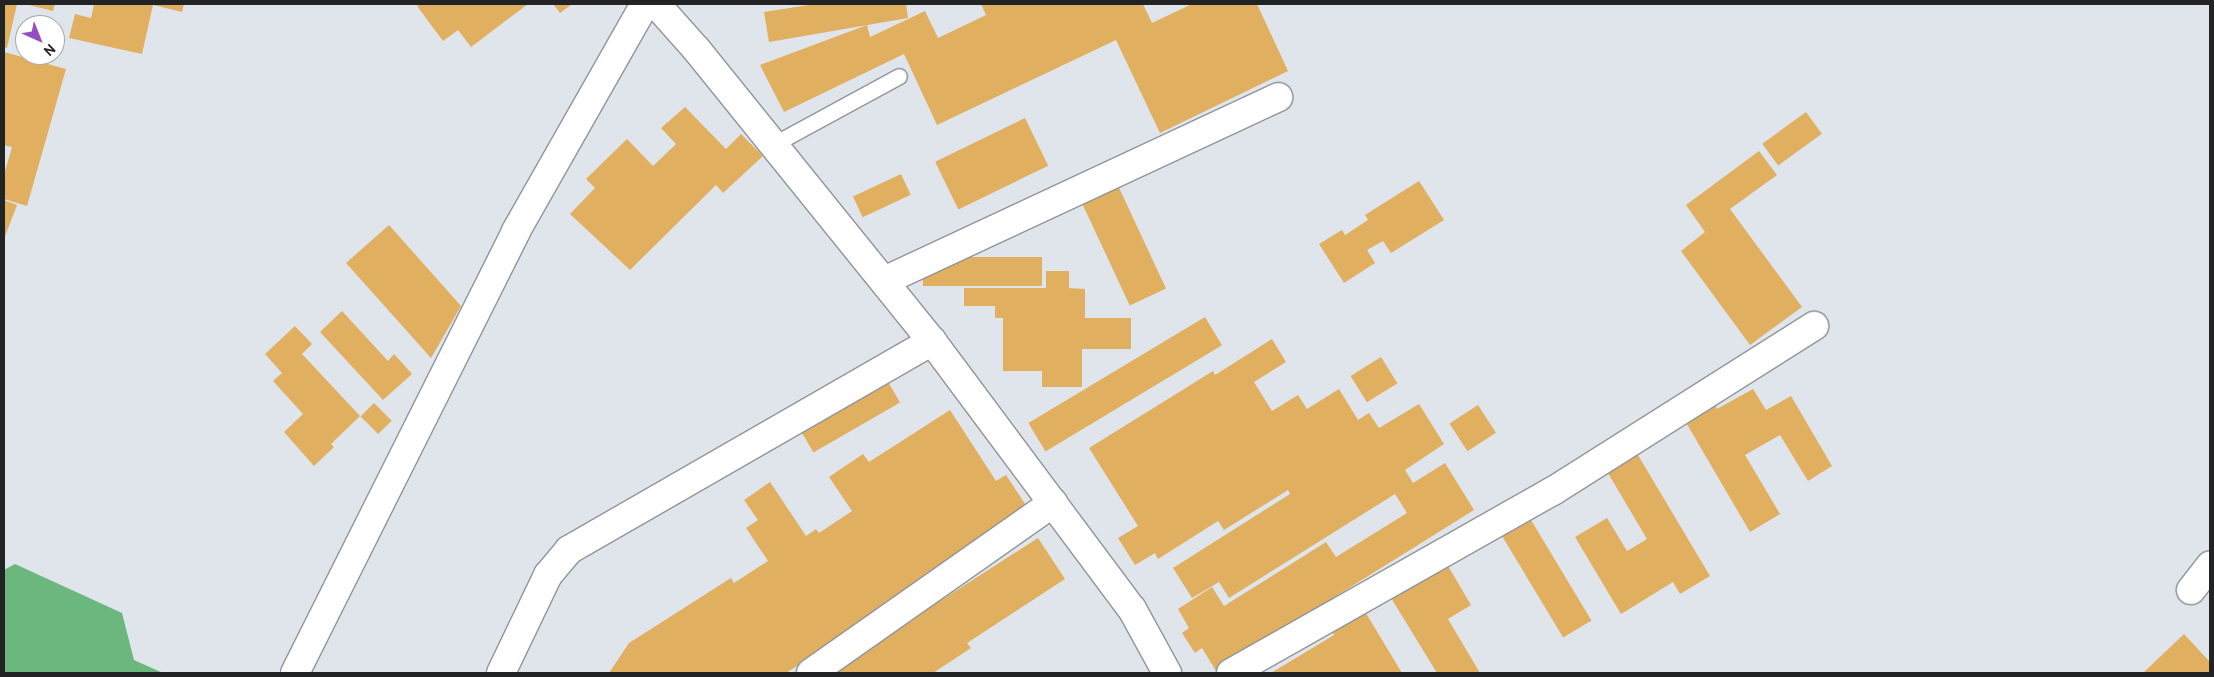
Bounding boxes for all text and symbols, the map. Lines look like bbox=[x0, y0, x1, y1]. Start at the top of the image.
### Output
north arrow bbox=[15, 15, 65, 65]
text: N bbox=[40, 40, 60, 60]

